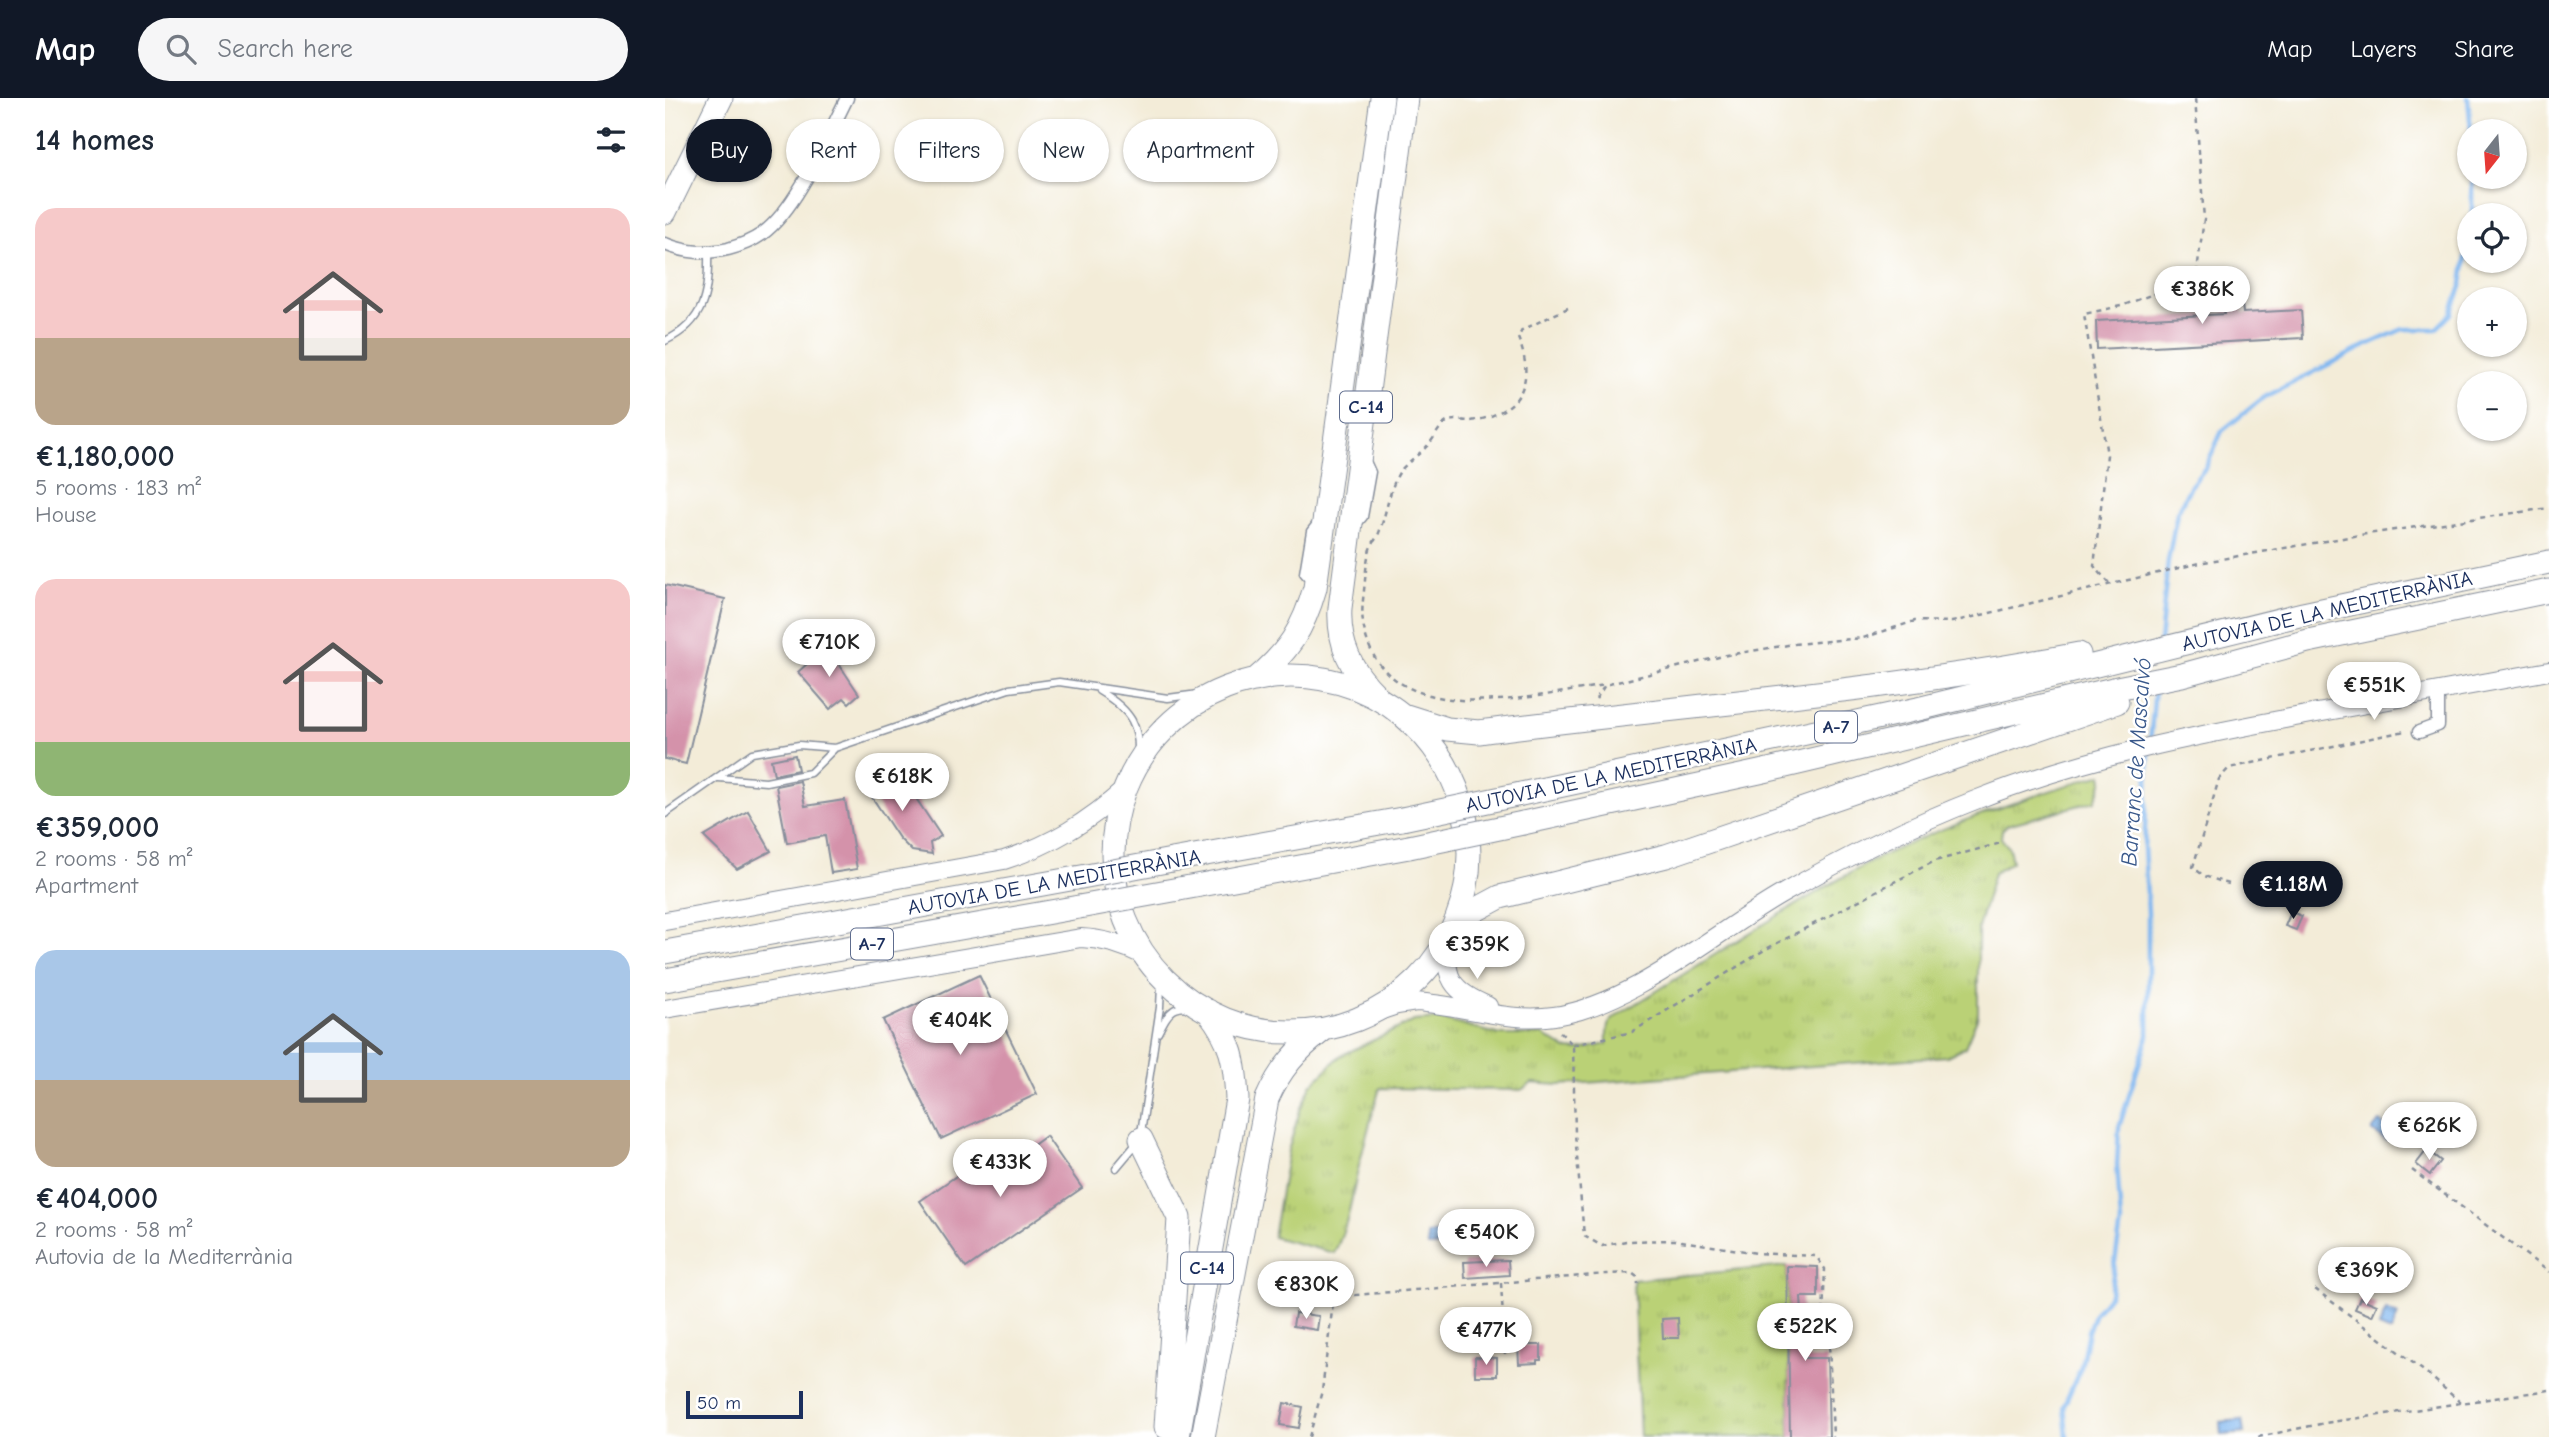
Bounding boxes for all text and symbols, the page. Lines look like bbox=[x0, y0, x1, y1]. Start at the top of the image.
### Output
search box bbox=[138, 18, 628, 81]
text: Map bbox=[35, 30, 96, 68]
icon: search bbox=[162, 30, 200, 68]
text: Search here bbox=[218, 34, 353, 64]
text: Map bbox=[2267, 35, 2313, 63]
text: Layers bbox=[2351, 35, 2416, 63]
text: Share bbox=[2454, 35, 2514, 63]
chip: Buy bbox=[686, 119, 772, 182]
chip: Rent bbox=[786, 119, 880, 182]
chip: Filters bbox=[894, 119, 1004, 182]
chip: New bbox=[1018, 119, 1109, 182]
chip: Apartment bbox=[1123, 119, 1278, 182]
north arrow bbox=[2457, 119, 2527, 189]
map controls bbox=[2457, 119, 2527, 441]
icon: filters bbox=[592, 121, 630, 159]
text: 14 homes bbox=[35, 123, 154, 158]
button: locate bbox=[2457, 203, 2527, 273]
icon: home bbox=[270, 253, 396, 379]
pin: €386K bbox=[2153, 266, 2251, 326]
text: €386K bbox=[2170, 275, 2234, 302]
button: + bbox=[2457, 287, 2527, 357]
button: − bbox=[2457, 371, 2527, 441]
road number: C-14 bbox=[1340, 392, 1392, 422]
text: €1,180,000 bbox=[35, 439, 175, 474]
text: 5 rooms · 183 m² bbox=[35, 474, 201, 501]
text: House bbox=[35, 501, 97, 528]
street label: AUTOVIA DE LA MEDITERRÀNIA bbox=[2180, 566, 2474, 656]
pin: €710K bbox=[780, 620, 878, 679]
icon: home bbox=[270, 624, 396, 750]
text: €710K bbox=[798, 628, 860, 655]
water label: Barranc de Mascalvó bbox=[2115, 657, 2157, 867]
pin: €551K bbox=[2325, 662, 2423, 722]
text: €551K bbox=[2343, 671, 2405, 698]
road number: A-7 bbox=[1815, 712, 1857, 742]
street label: AUTOVIA DE LA MEDITERRÀNIA bbox=[1463, 732, 1759, 818]
pin: €618K bbox=[853, 754, 951, 813]
text: €618K bbox=[871, 762, 933, 789]
text: €359,000 bbox=[35, 810, 159, 845]
street label: AUTOVIA DE LA MEDITERRÀNIA bbox=[906, 844, 1202, 920]
text: 2 rooms · 58 m² bbox=[35, 845, 193, 872]
pin: €1.18M bbox=[2236, 862, 2350, 921]
text: €1.18M bbox=[2259, 870, 2327, 897]
text: Apartment bbox=[35, 872, 138, 899]
pin: €359K bbox=[1428, 922, 1526, 981]
road number: A-7 bbox=[851, 929, 893, 960]
text: €359K bbox=[1445, 930, 1509, 957]
icon: home bbox=[270, 995, 396, 1121]
pin: €404K bbox=[911, 998, 1009, 1057]
text: €404K bbox=[928, 1006, 992, 1033]
pin: €626K bbox=[2380, 1102, 2478, 1162]
text: €626K bbox=[2397, 1111, 2461, 1138]
pin: €433K bbox=[951, 1140, 1049, 1199]
text: €433K bbox=[969, 1148, 1031, 1175]
text: €404,000 bbox=[35, 1181, 158, 1216]
pin: €540K bbox=[1437, 1210, 1535, 1269]
text: 2 rooms · 58 m² bbox=[35, 1216, 193, 1243]
text: €540K bbox=[1454, 1218, 1518, 1245]
text: Autovia de la Mediterrània bbox=[35, 1243, 293, 1270]
pin: €369K bbox=[2317, 1248, 2415, 1307]
road number: C-14 bbox=[1181, 1252, 1233, 1284]
text: €369K bbox=[2334, 1256, 2398, 1283]
pin: €830K bbox=[1257, 1262, 1355, 1321]
text: €830K bbox=[1273, 1270, 1339, 1297]
pin: €522K bbox=[1756, 1304, 1854, 1363]
pin: €477K bbox=[1437, 1308, 1535, 1367]
text: €522K bbox=[1773, 1312, 1837, 1339]
text: €477K bbox=[1456, 1316, 1516, 1343]
scale bar bbox=[686, 1388, 803, 1420]
text: 50 m bbox=[697, 1392, 741, 1414]

